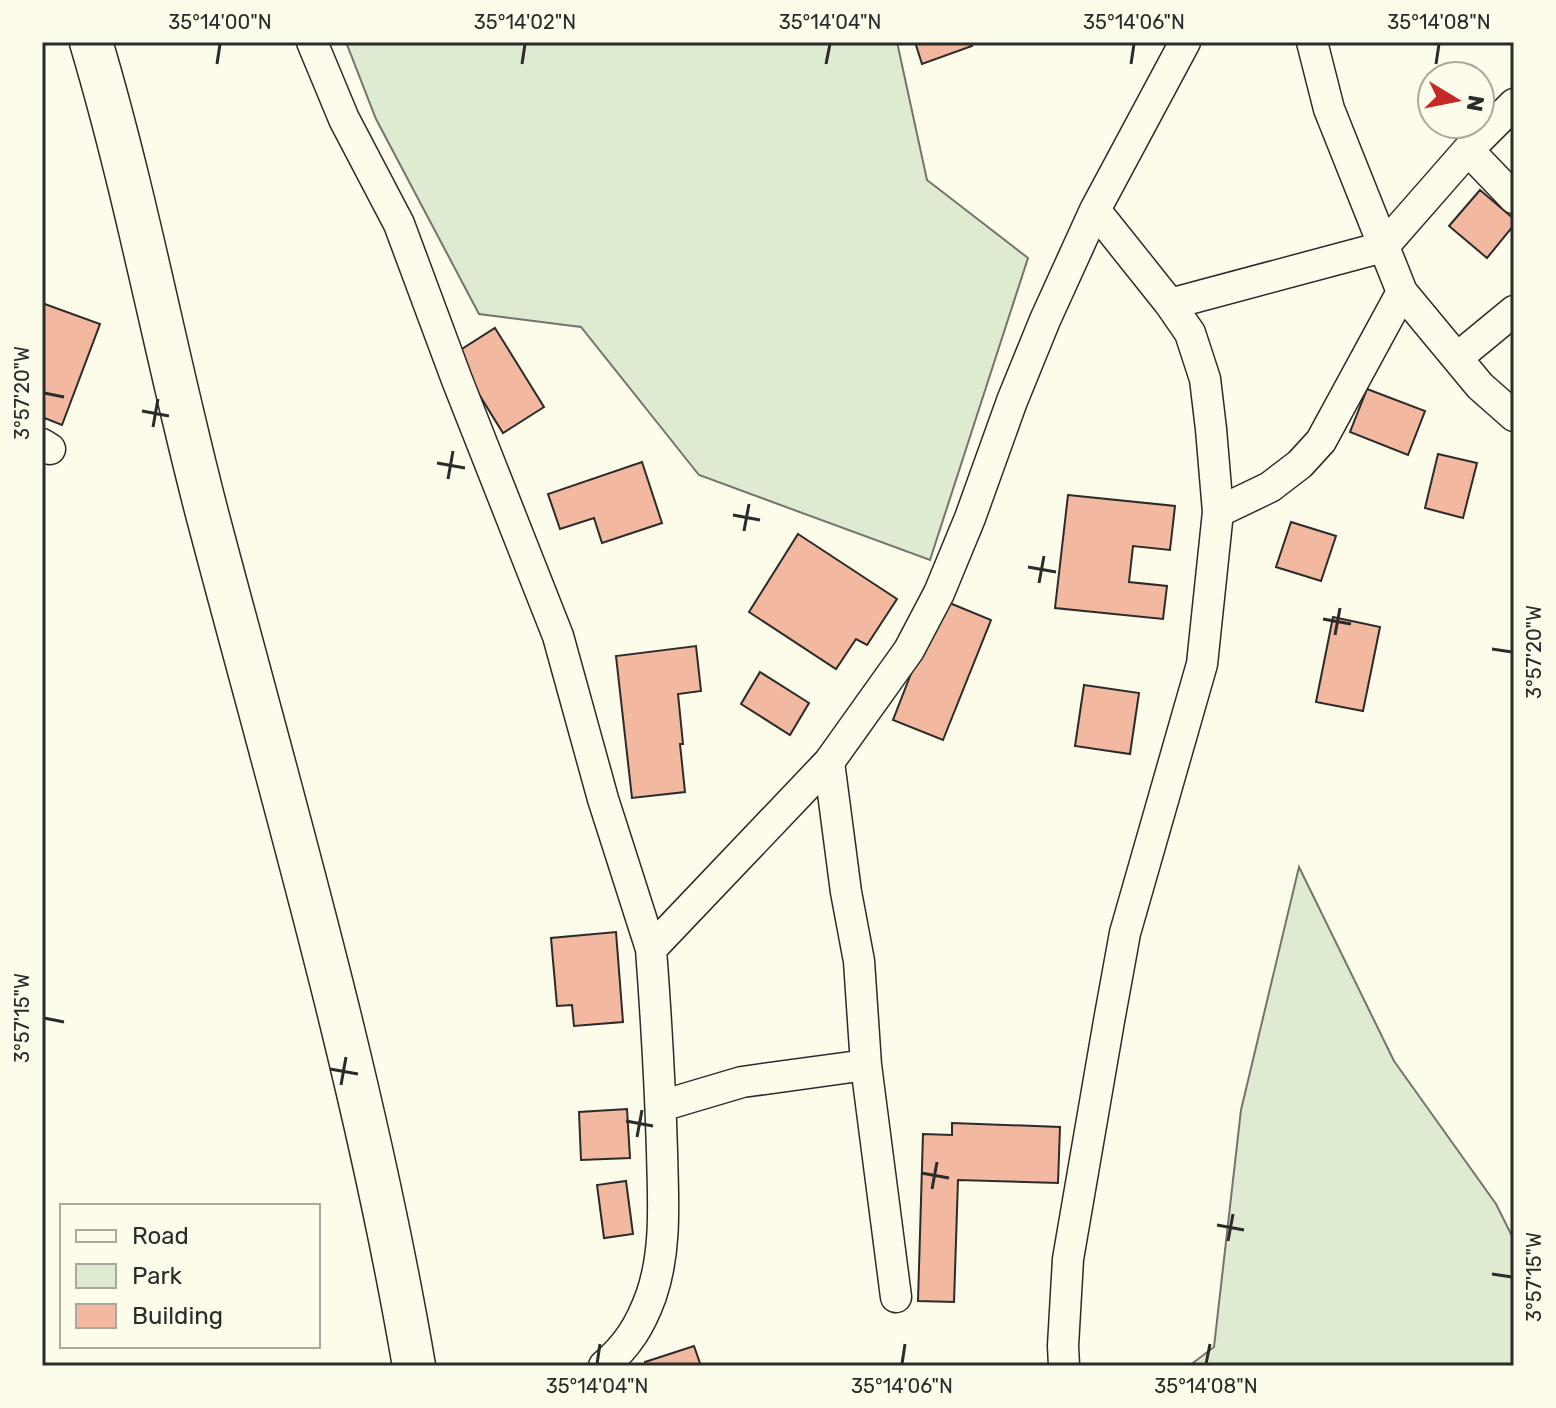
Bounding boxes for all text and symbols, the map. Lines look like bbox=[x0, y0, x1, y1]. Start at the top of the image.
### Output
text: 35°14'00"N bbox=[168, 10, 272, 34]
text: 35°14'02"N bbox=[474, 10, 576, 34]
text: 35°14'04"N bbox=[779, 10, 881, 34]
text: 35°14'06"N bbox=[1083, 10, 1185, 34]
text: 35°14'08"N bbox=[1387, 10, 1491, 34]
north arrow bbox=[1416, 60, 1496, 140]
text: N bbox=[1461, 93, 1490, 114]
text: 3°57'20"W bbox=[10, 346, 34, 440]
text: 3°57'20"W bbox=[1522, 605, 1546, 699]
text: 3°57'15"W bbox=[10, 973, 34, 1063]
legend bbox=[60, 1204, 320, 1348]
text: Road bbox=[132, 1222, 189, 1250]
text: 3°57'15"W bbox=[1522, 1232, 1546, 1322]
text: Park bbox=[132, 1262, 183, 1290]
text: Building bbox=[132, 1302, 223, 1330]
text: 35°14'04"N bbox=[546, 1374, 648, 1398]
text: 35°14'06"N bbox=[851, 1374, 953, 1398]
text: 35°14'08"N bbox=[1154, 1374, 1258, 1398]

